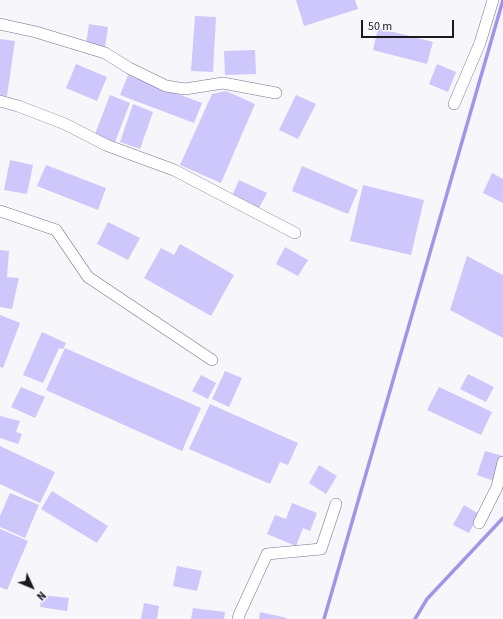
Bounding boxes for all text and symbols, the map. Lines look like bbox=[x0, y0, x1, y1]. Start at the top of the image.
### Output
scale bar bbox=[363, 12, 456, 38]
text: 50 m bbox=[368, 18, 392, 35]
north arrow bbox=[12, 567, 52, 607]
text: N bbox=[33, 588, 49, 604]

